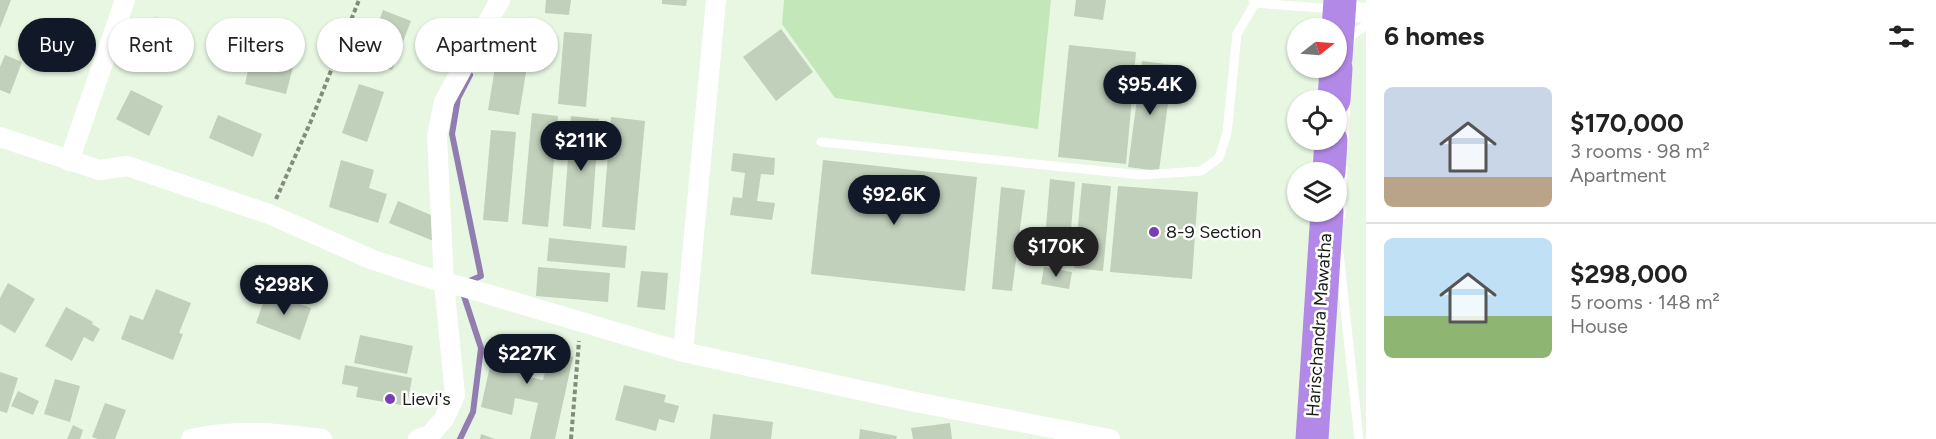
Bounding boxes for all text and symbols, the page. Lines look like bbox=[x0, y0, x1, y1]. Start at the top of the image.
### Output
chip: Buy bbox=[18, 18, 96, 72]
chip: Rent bbox=[108, 18, 194, 72]
chip: Filters bbox=[206, 18, 305, 72]
chip: New bbox=[317, 18, 403, 72]
chip: Apartment bbox=[415, 18, 558, 72]
north arrow bbox=[1287, 18, 1347, 78]
map controls bbox=[1287, 18, 1347, 222]
text: 6 homes bbox=[1384, 20, 1484, 52]
icon: filters bbox=[1885, 20, 1918, 53]
pin: $95.4K bbox=[1101, 65, 1199, 116]
text: $95.4K bbox=[1117, 72, 1183, 96]
button: locate bbox=[1287, 90, 1347, 150]
text: $170,000 bbox=[1570, 107, 1684, 139]
icon: home bbox=[1432, 111, 1504, 183]
pin: $211K bbox=[539, 121, 623, 172]
text: $211K bbox=[555, 128, 607, 152]
text: 3 rooms · 98 m² bbox=[1570, 139, 1710, 163]
button: layers bbox=[1287, 162, 1347, 222]
text: Apartment bbox=[1570, 163, 1667, 187]
pin: $92.6K bbox=[845, 175, 943, 226]
text: $92.6K bbox=[862, 182, 926, 206]
place label: 8-9 Section bbox=[1166, 221, 1261, 243]
marker: 8-9 Section bbox=[1147, 225, 1161, 239]
pin: $170K bbox=[1014, 227, 1098, 278]
street label: Harischandra Mawatha bbox=[1302, 232, 1336, 418]
text: $170K bbox=[1028, 234, 1084, 258]
text: $298,000 bbox=[1570, 258, 1688, 290]
icon: home bbox=[1432, 262, 1504, 334]
pin: $298K bbox=[242, 265, 326, 316]
text: $298K bbox=[254, 272, 314, 296]
text: 5 rooms · 148 m² bbox=[1570, 290, 1720, 314]
text: House bbox=[1570, 314, 1628, 338]
pin: $227K bbox=[485, 334, 569, 385]
text: $227K bbox=[498, 341, 556, 365]
place label: Lievi's bbox=[402, 388, 451, 410]
marker: Lievi's bbox=[383, 392, 397, 406]

